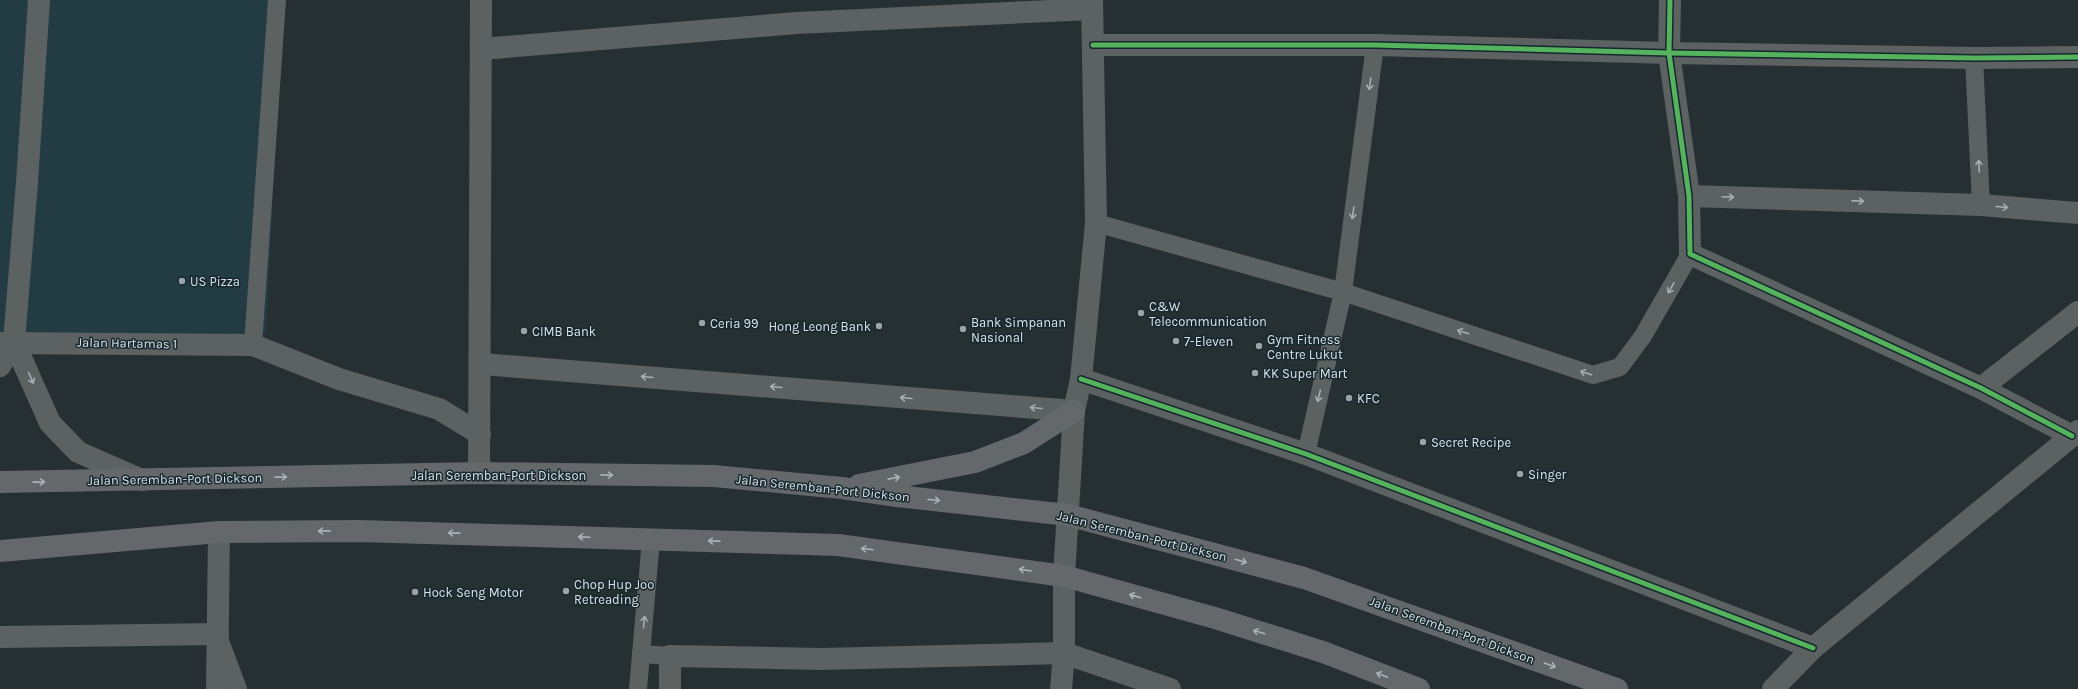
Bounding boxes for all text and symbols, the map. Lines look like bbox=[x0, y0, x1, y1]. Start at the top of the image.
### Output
one-way arrow bbox=[1366, 77, 1374, 90]
one-way arrow bbox=[1975, 160, 1983, 173]
one-way arrow bbox=[1721, 193, 1734, 201]
one-way arrow bbox=[1851, 197, 1864, 205]
one-way arrow bbox=[1995, 203, 2008, 210]
one-way arrow bbox=[1349, 206, 1357, 219]
place label: US Pizza bbox=[190, 274, 240, 289]
marker: US Pizza bbox=[177, 276, 187, 286]
one-way arrow bbox=[1666, 281, 1674, 293]
place label: C&W Telecommunication bbox=[1149, 299, 1267, 329]
marker: C&W Telecommunication bbox=[1136, 308, 1146, 318]
place label: Bank Simpanan Nasional bbox=[971, 315, 1066, 345]
place label: Ceria 99 bbox=[710, 316, 759, 331]
marker: Ceria 99 bbox=[697, 318, 707, 328]
place label: Hong Leong Bank bbox=[768, 319, 871, 334]
marker: Hong Leong Bank bbox=[874, 321, 884, 331]
place label: CIMB Bank bbox=[532, 324, 596, 339]
marker: Bank Simpanan Nasional bbox=[958, 324, 968, 334]
marker: CIMB Bank bbox=[519, 326, 529, 336]
one-way arrow bbox=[1456, 328, 1469, 335]
place label: Gym Fitness Centre Lukut bbox=[1267, 332, 1343, 362]
place label: 7-Eleven bbox=[1184, 334, 1233, 349]
street label: Jalan Hartamas 1 bbox=[77, 335, 177, 351]
marker: 7-Eleven bbox=[1171, 336, 1181, 346]
marker: Gym Fitness Centre Lukut bbox=[1254, 341, 1264, 351]
place label: KK Super Mart bbox=[1263, 366, 1348, 381]
marker: KK Super Mart bbox=[1250, 368, 1260, 378]
one-way arrow bbox=[1580, 369, 1593, 376]
one-way arrow bbox=[27, 371, 35, 383]
one-way arrow bbox=[641, 374, 654, 381]
one-way arrow bbox=[770, 384, 783, 391]
one-way arrow bbox=[1315, 389, 1323, 402]
place label: KFC bbox=[1357, 391, 1380, 406]
marker: KFC bbox=[1344, 393, 1354, 403]
one-way arrow bbox=[900, 394, 913, 401]
one-way arrow bbox=[1030, 404, 1043, 411]
place label: Secret Recipe bbox=[1431, 435, 1511, 450]
marker: Secret Recipe bbox=[1418, 437, 1428, 447]
place label: Singer bbox=[1528, 467, 1567, 482]
street label: Jalan Seremban-Port Dickson bbox=[412, 468, 586, 483]
marker: Singer bbox=[1515, 469, 1525, 479]
street label: Jalan Seremban-Port Dickson bbox=[88, 470, 262, 488]
one-way arrow bbox=[600, 471, 613, 479]
street label: Jalan Seremban-Port Dickson bbox=[735, 471, 911, 505]
one-way arrow bbox=[274, 473, 287, 481]
one-way arrow bbox=[887, 474, 900, 482]
one-way arrow bbox=[32, 478, 45, 485]
one-way arrow bbox=[927, 497, 940, 504]
street label: Jalan Seremban-Port Dickson bbox=[1055, 508, 1229, 564]
one-way arrow bbox=[318, 527, 331, 535]
one-way arrow bbox=[448, 529, 461, 537]
one-way arrow bbox=[578, 533, 591, 541]
one-way arrow bbox=[708, 537, 721, 545]
one-way arrow bbox=[861, 545, 874, 552]
one-way arrow bbox=[1234, 557, 1247, 565]
one-way arrow bbox=[1019, 567, 1032, 574]
place label: Chop Hup Joo Retreading bbox=[574, 577, 654, 607]
place label: Hock Seng Motor bbox=[423, 585, 524, 600]
marker: Chop Hup Joo Retreading bbox=[561, 586, 571, 596]
marker: Hock Seng Motor bbox=[410, 587, 420, 597]
one-way arrow bbox=[1128, 592, 1141, 599]
street label: Jalan Seremban-Port Dickson bbox=[1367, 593, 1537, 667]
one-way arrow bbox=[640, 616, 647, 629]
one-way arrow bbox=[1253, 628, 1266, 635]
one-way arrow bbox=[1543, 661, 1555, 669]
one-way arrow bbox=[1377, 670, 1389, 678]

